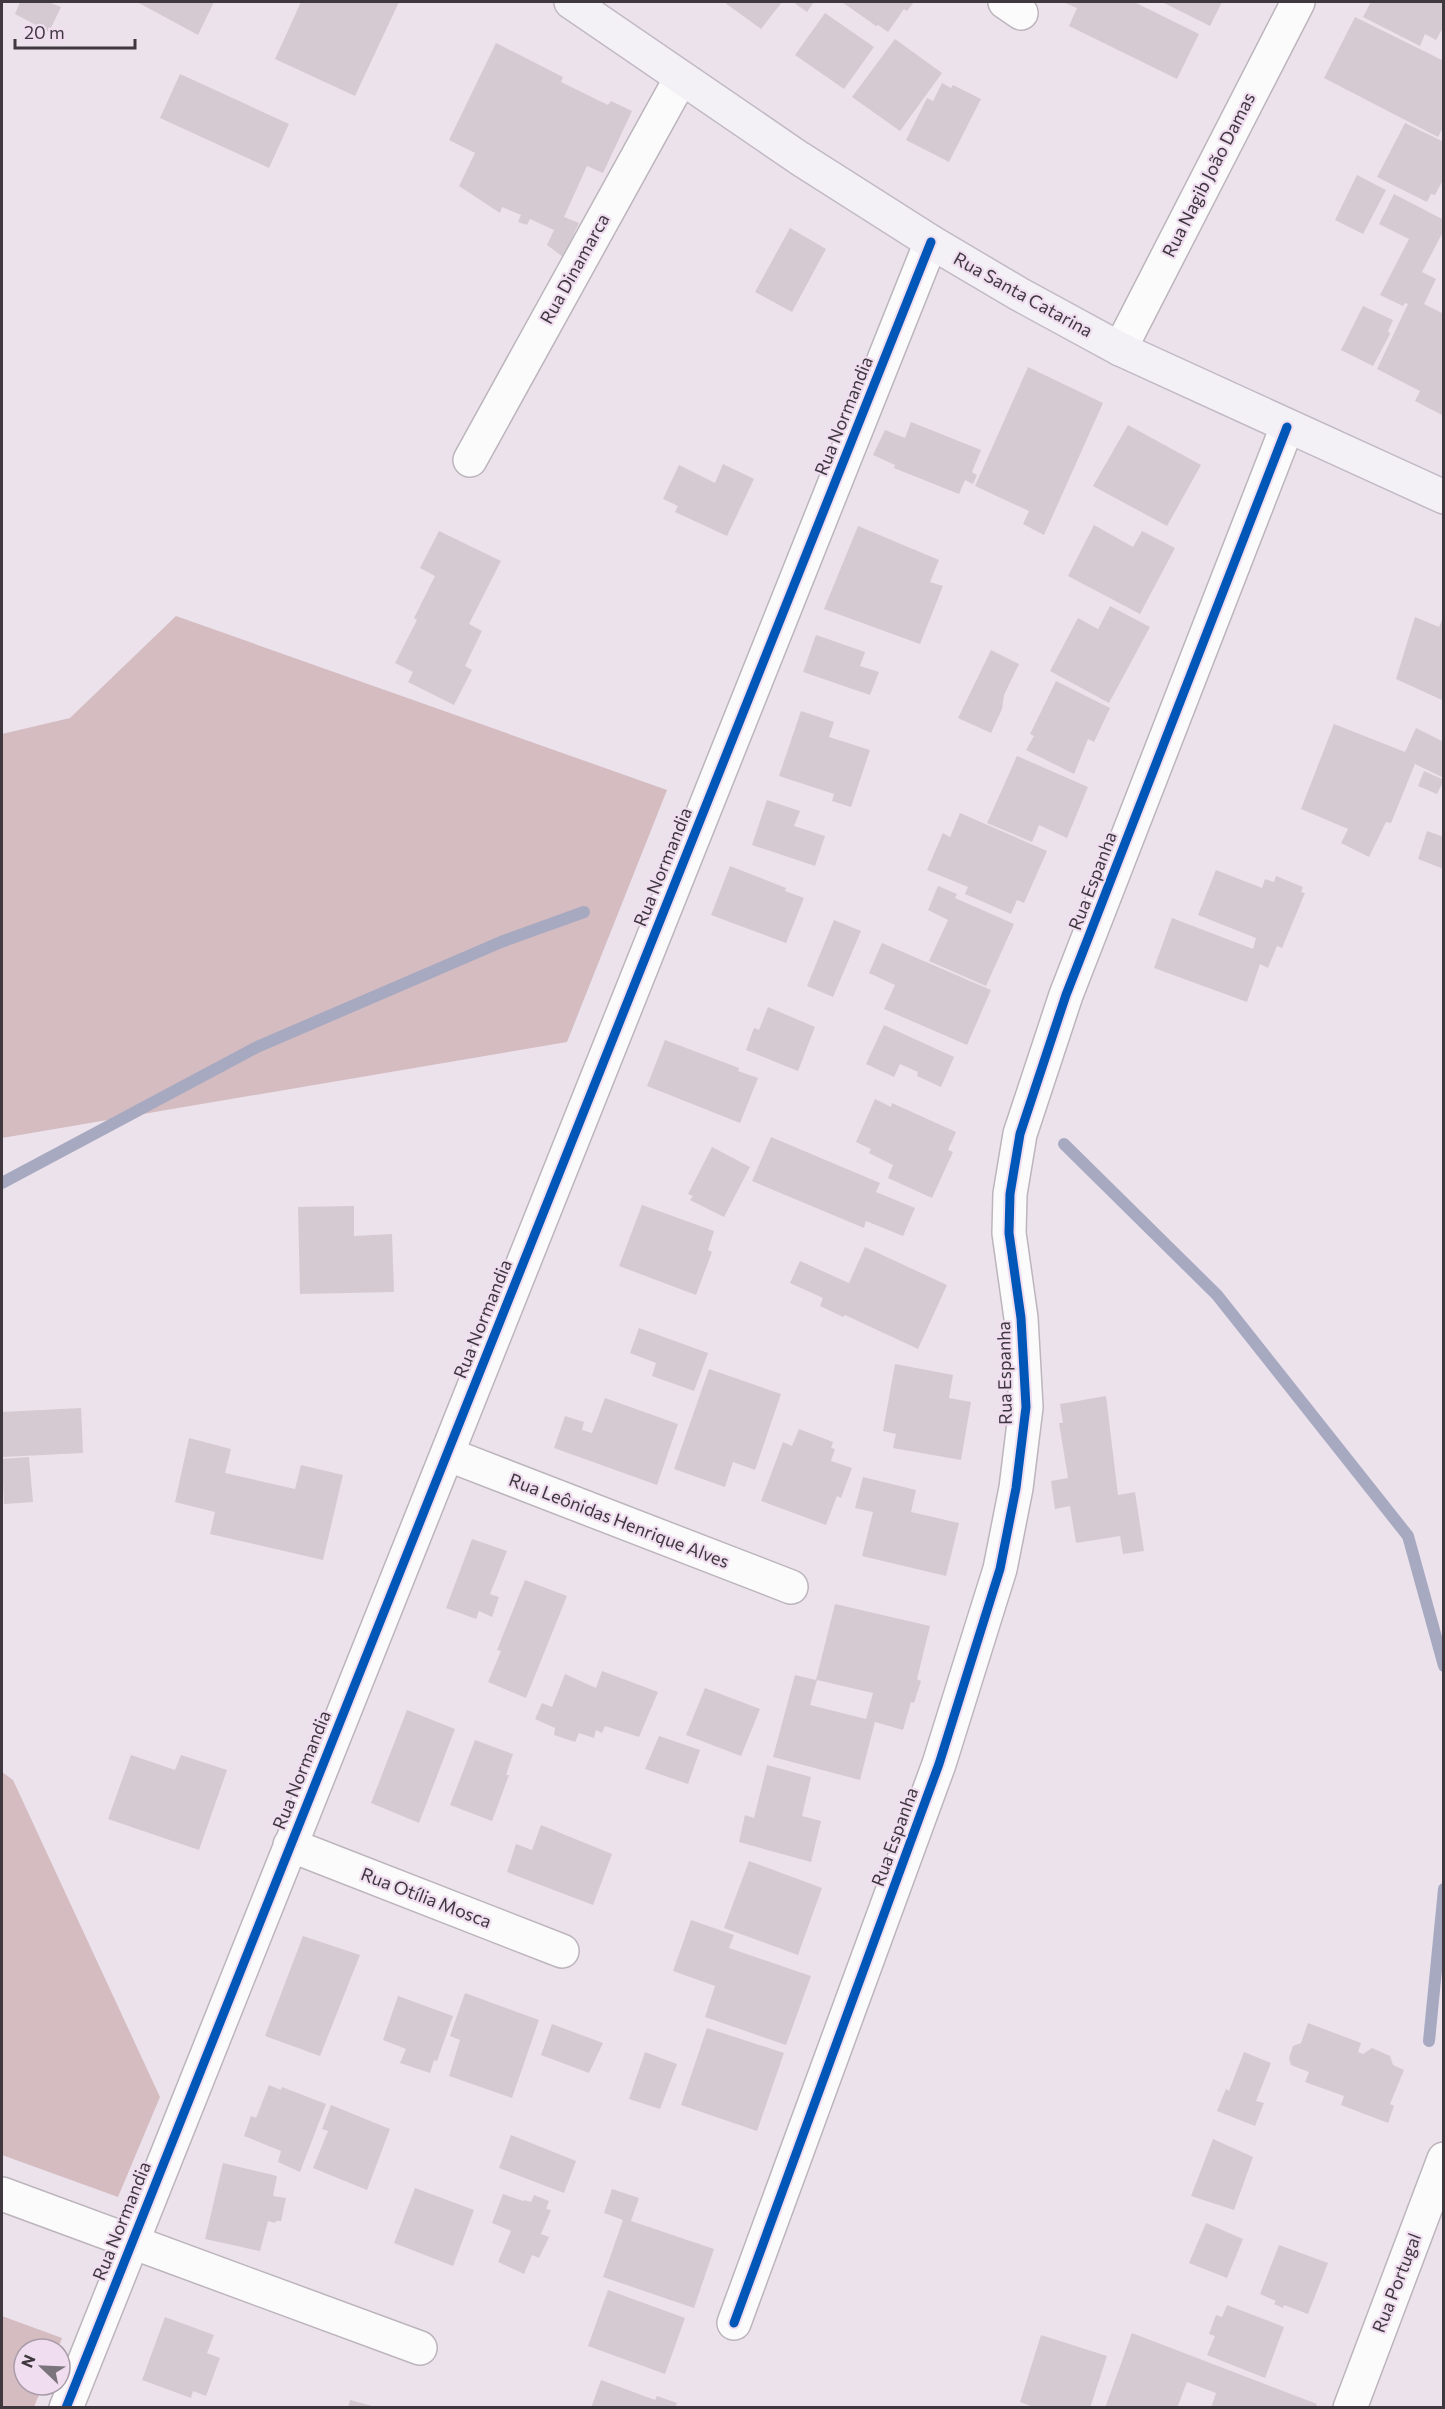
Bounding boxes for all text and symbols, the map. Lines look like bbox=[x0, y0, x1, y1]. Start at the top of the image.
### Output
scale bar bbox=[15, 12, 135, 50]
text: 20 m bbox=[24, 21, 65, 43]
street label: Rua Nagib João Damas bbox=[1157, 89, 1259, 261]
street label: Rua Dinamarca bbox=[535, 209, 614, 328]
street label: Rua Santa Catarina bbox=[950, 247, 1097, 341]
street label: Rua Normandia bbox=[809, 353, 877, 478]
street label: Rua Normandia bbox=[628, 804, 696, 929]
street label: Rua Espanha bbox=[1063, 828, 1121, 933]
street label: Rua Normandia bbox=[448, 1256, 516, 1381]
street label: Rua Espanha bbox=[992, 1321, 1016, 1425]
street label: Rua Leônidas Henrique Alves bbox=[506, 1468, 733, 1572]
street label: Rua Normandia bbox=[267, 1707, 335, 1832]
street label: Rua Espanha bbox=[866, 1784, 922, 1889]
street label: Rua Otília Mosca bbox=[358, 1862, 495, 1932]
street label: Rua Normandia bbox=[87, 2158, 155, 2283]
street label: Rua Portugal bbox=[1367, 2230, 1425, 2336]
north arrow bbox=[12, 2337, 72, 2397]
text: N bbox=[17, 2352, 39, 2370]

